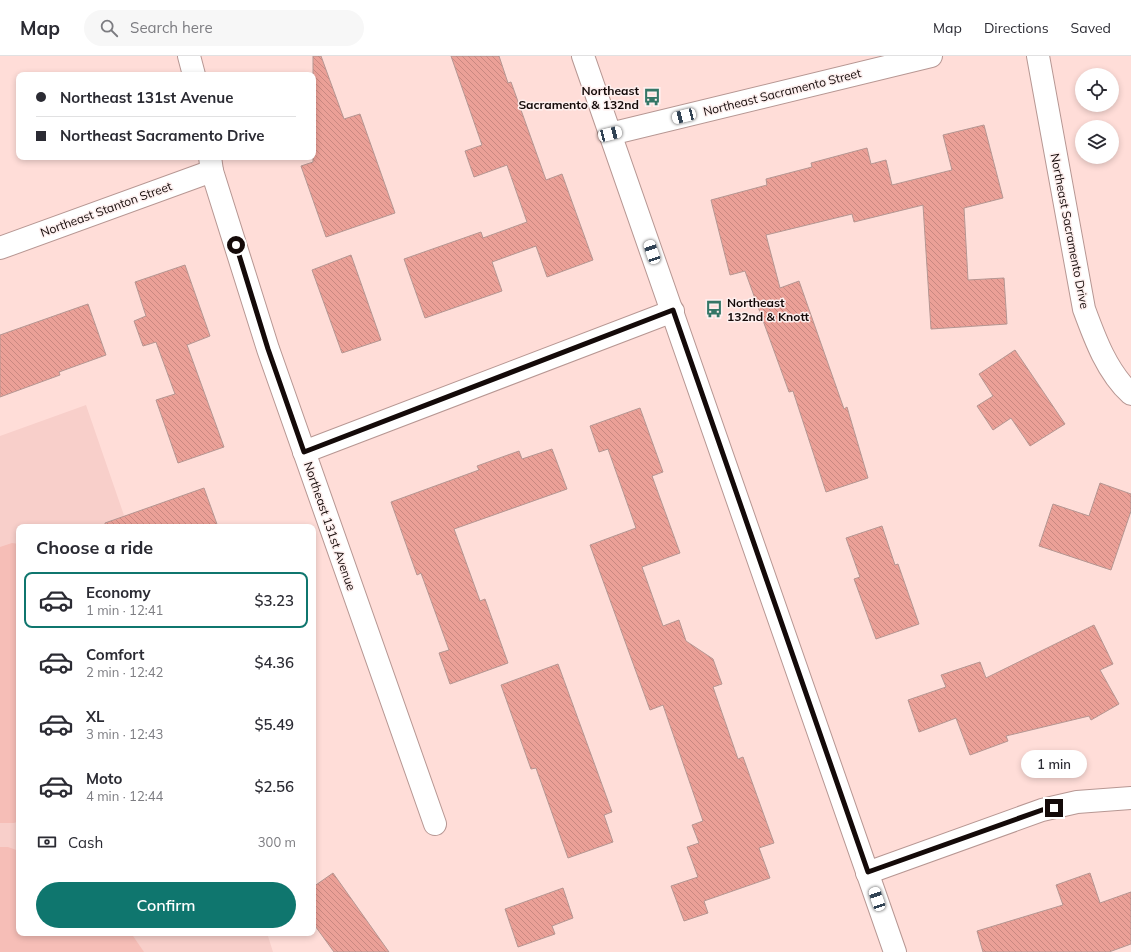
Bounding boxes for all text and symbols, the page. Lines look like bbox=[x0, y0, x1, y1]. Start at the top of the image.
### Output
search box bbox=[84, 10, 364, 46]
text: Map bbox=[20, 16, 60, 40]
icon: search bbox=[98, 17, 120, 39]
text: Search here bbox=[130, 18, 213, 37]
text: Map bbox=[933, 19, 962, 37]
text: Directions bbox=[984, 19, 1049, 37]
text: Saved bbox=[1071, 19, 1111, 37]
street label: Northeast Sacramento Street bbox=[701, 65, 863, 119]
map controls bbox=[1075, 68, 1119, 164]
button: locate bbox=[1075, 68, 1119, 112]
place label: Northeast Sacramento & 132nd bbox=[518, 83, 639, 112]
bus stop icon: Northeast Sacramento & 132nd bbox=[642, 87, 662, 107]
text: Northeast 131st Avenue bbox=[60, 88, 234, 107]
car bbox=[671, 107, 697, 125]
button: layers bbox=[1075, 120, 1119, 164]
car bbox=[597, 125, 623, 143]
text: Northeast Sacramento Drive bbox=[60, 126, 264, 145]
street label: Northeast Sacramento Drive bbox=[1048, 152, 1092, 310]
street label: Northeast Stanton Street bbox=[38, 178, 174, 240]
route start bbox=[227, 236, 245, 254]
car bbox=[642, 239, 662, 265]
place label: Northeast 132nd & Knott bbox=[727, 295, 810, 324]
bus stop icon: Northeast 132nd & Knott bbox=[704, 299, 724, 319]
street label: Northeast 131st Avenue bbox=[301, 460, 359, 592]
text: Choose a ride bbox=[36, 536, 153, 559]
icon: car bbox=[38, 582, 74, 618]
text: Economy bbox=[86, 583, 151, 602]
text: $3.23 bbox=[254, 591, 294, 610]
text: 1 min · 12:41 bbox=[86, 602, 163, 618]
icon: car bbox=[38, 644, 74, 680]
text: Comfort bbox=[86, 645, 144, 664]
text: $4.36 bbox=[254, 653, 294, 672]
text: 2 min · 12:42 bbox=[86, 664, 163, 680]
icon: car bbox=[38, 706, 74, 742]
text: XL bbox=[86, 707, 104, 726]
text: $5.49 bbox=[254, 715, 294, 734]
text: 3 min · 12:43 bbox=[86, 726, 163, 742]
callout: 1 min bbox=[1021, 750, 1087, 778]
text: 1 min bbox=[1037, 756, 1071, 772]
icon: car bbox=[38, 768, 74, 804]
text: Moto bbox=[86, 769, 122, 788]
text: $2.56 bbox=[254, 777, 294, 796]
text: 4 min · 12:44 bbox=[86, 788, 163, 804]
route end bbox=[1045, 799, 1063, 817]
icon: cash bbox=[36, 831, 58, 853]
text: Cash bbox=[68, 833, 103, 852]
text: 300 m bbox=[258, 834, 296, 850]
button: Confirm bbox=[36, 882, 296, 928]
car bbox=[867, 886, 887, 912]

